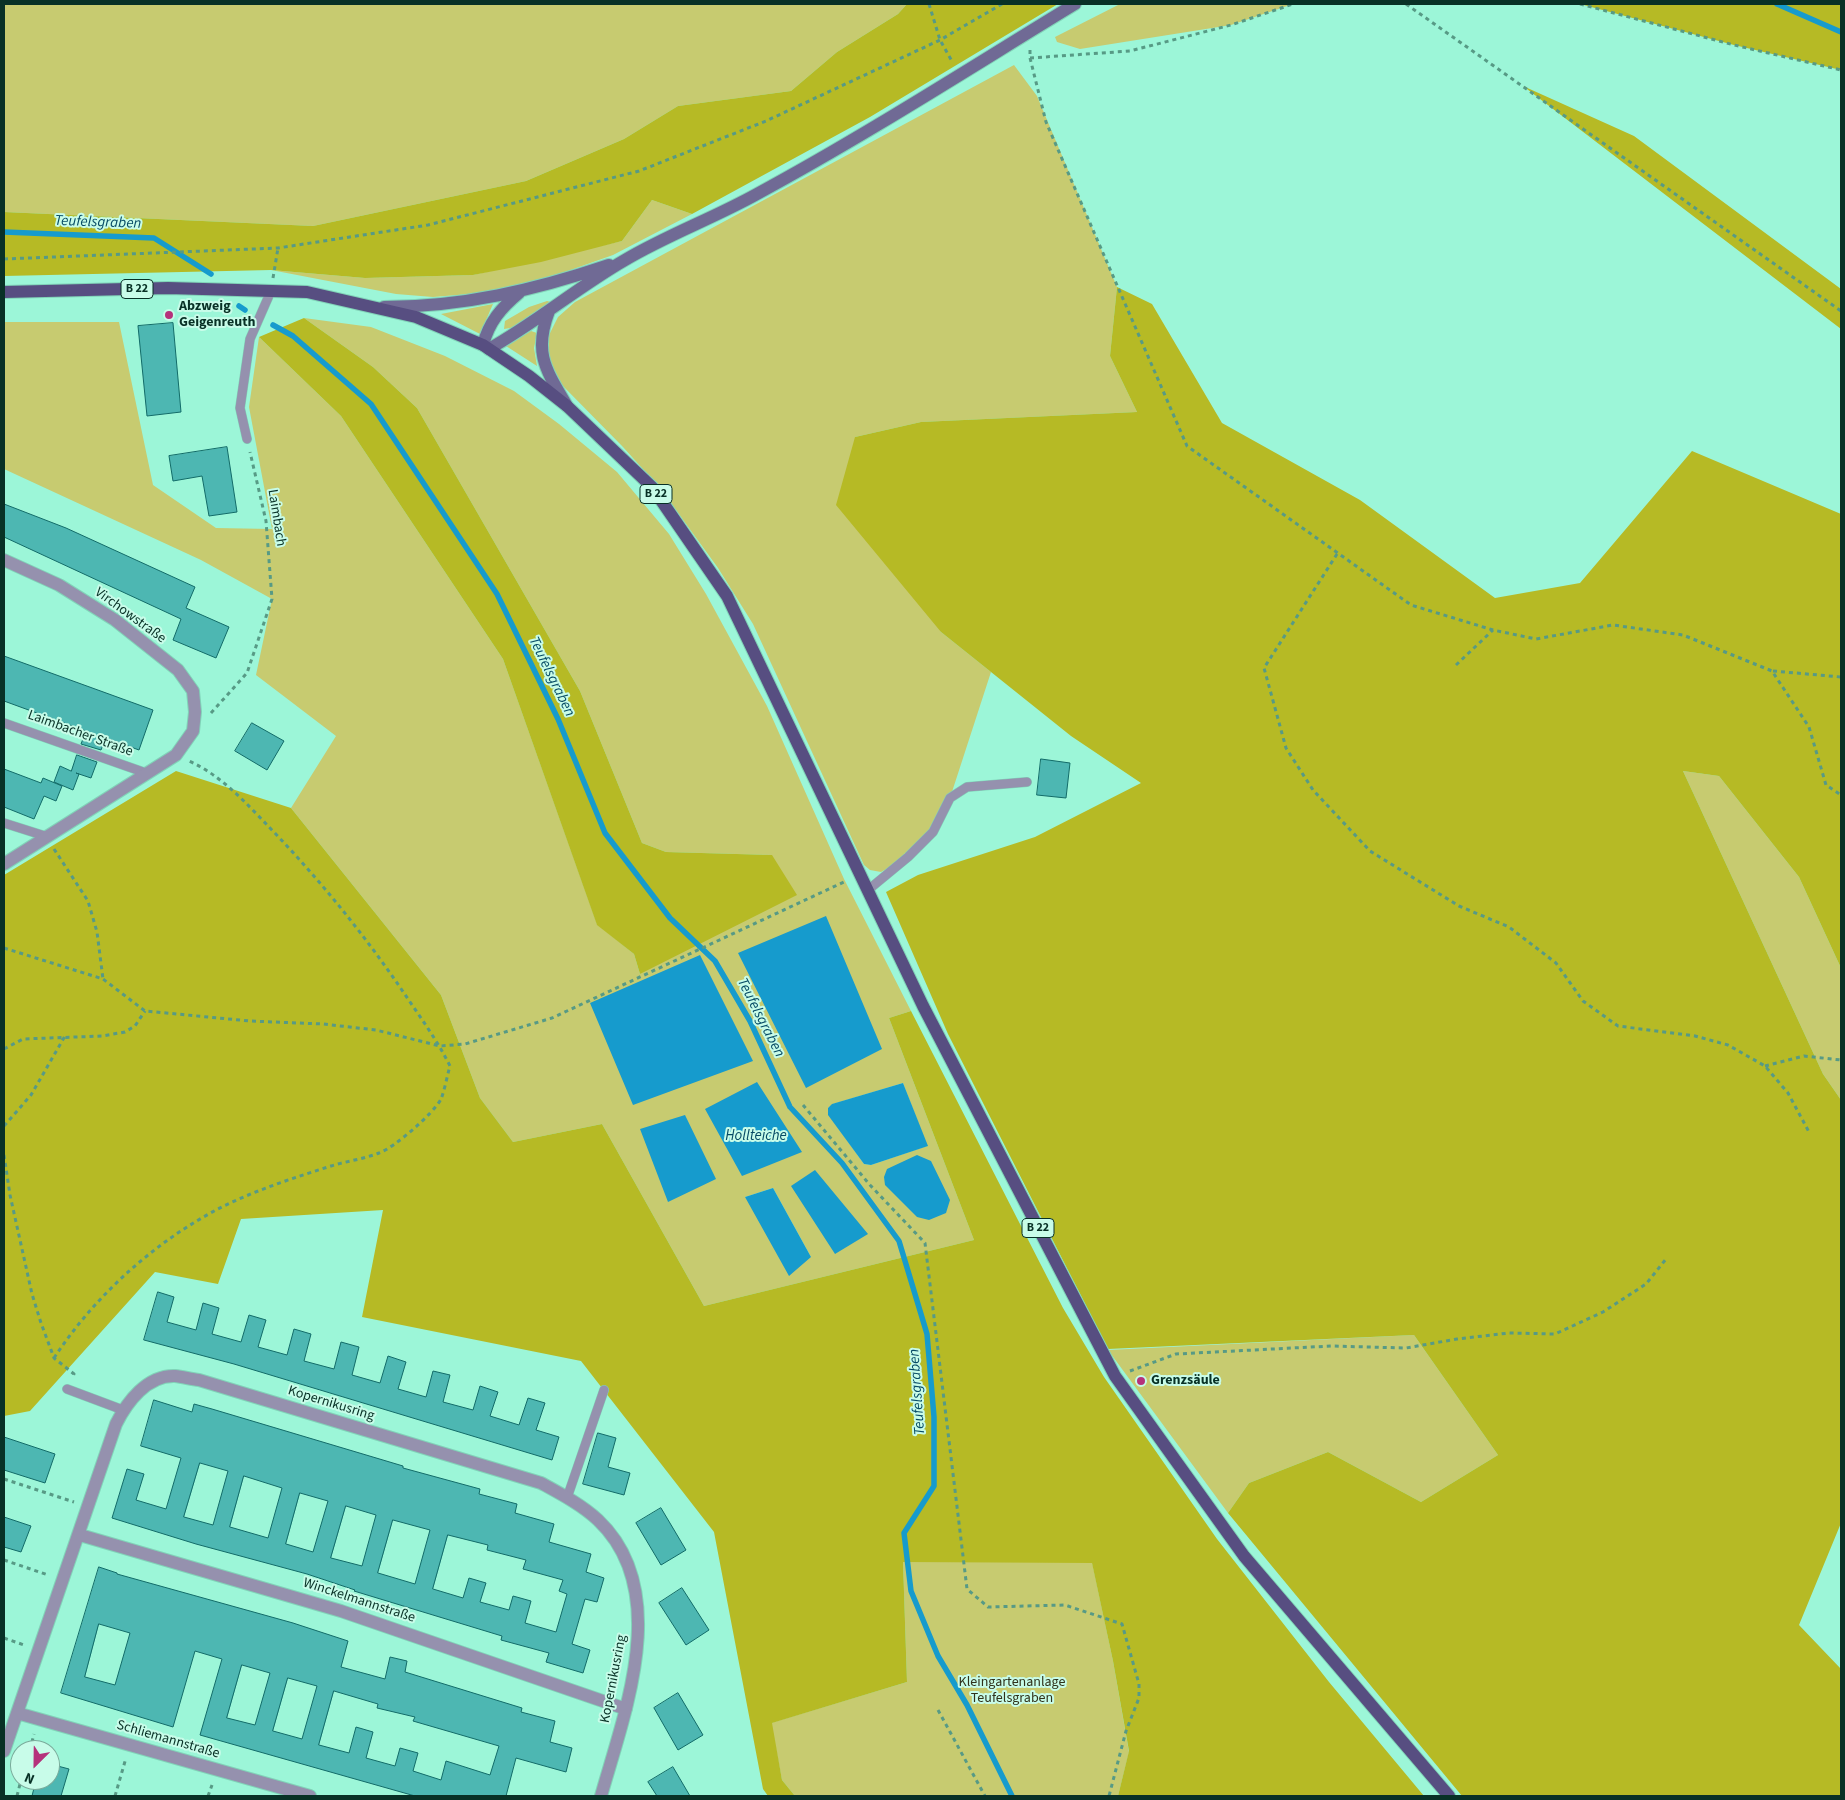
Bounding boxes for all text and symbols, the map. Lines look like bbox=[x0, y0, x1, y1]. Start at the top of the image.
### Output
water label: Teufelsgraben bbox=[54, 212, 142, 234]
road number: B 22 bbox=[121, 280, 153, 298]
place label: Abzweig Geigenreuth bbox=[179, 299, 256, 332]
marker: Abzweig Geigenreuth bbox=[163, 309, 175, 321]
road number: B 22 bbox=[640, 484, 672, 504]
street label: Laimbach bbox=[263, 488, 289, 548]
street label: Virchowstraße bbox=[91, 585, 169, 647]
water label: Teufelsgraben bbox=[524, 634, 578, 720]
street label: Laimbacher Straße bbox=[25, 707, 135, 761]
water label: Teufelsgraben bbox=[732, 975, 788, 1061]
water label: Hollteiche bbox=[725, 1128, 787, 1146]
road number: B 22 bbox=[1022, 1218, 1054, 1238]
water label: Teufelsgraben bbox=[906, 1348, 930, 1436]
place label: Grenzsäule bbox=[1151, 1373, 1220, 1389]
marker: Grenzsäule bbox=[1135, 1375, 1147, 1387]
street label: Kopernikusring bbox=[286, 1383, 376, 1425]
street label: Winckelmannstraße bbox=[301, 1575, 417, 1627]
street label: Kopernikusring bbox=[597, 1633, 631, 1725]
park label: Kleingartenanlage Teufelsgraben bbox=[959, 1675, 1065, 1708]
street label: Schliemannstraße bbox=[115, 1717, 221, 1763]
north arrow bbox=[10, 1740, 60, 1790]
text: N bbox=[21, 1767, 38, 1789]

